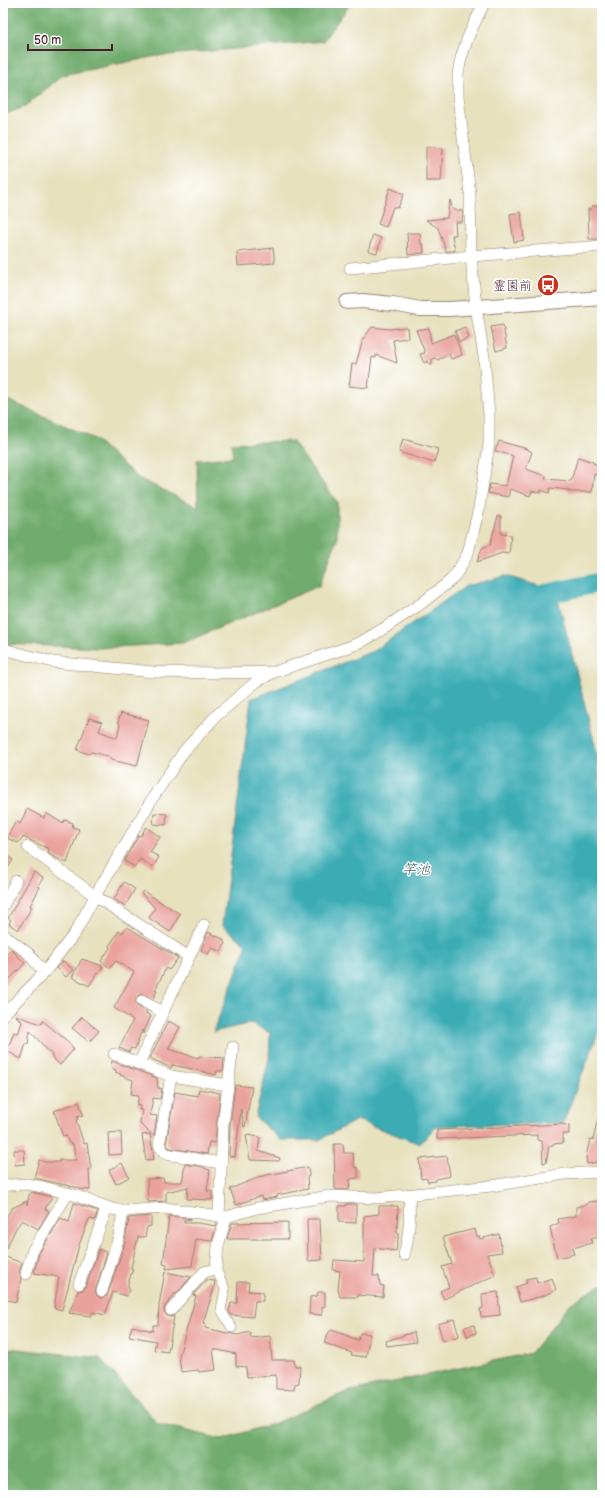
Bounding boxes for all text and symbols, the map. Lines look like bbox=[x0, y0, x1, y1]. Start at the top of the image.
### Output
scale bar bbox=[28, 26, 112, 52]
text: 50 m bbox=[34, 33, 61, 48]
bus stop icon: 霊園前 bbox=[535, 272, 561, 298]
place label: 霊園前 bbox=[493, 278, 532, 294]
water label: 竿池 bbox=[402, 861, 431, 878]

